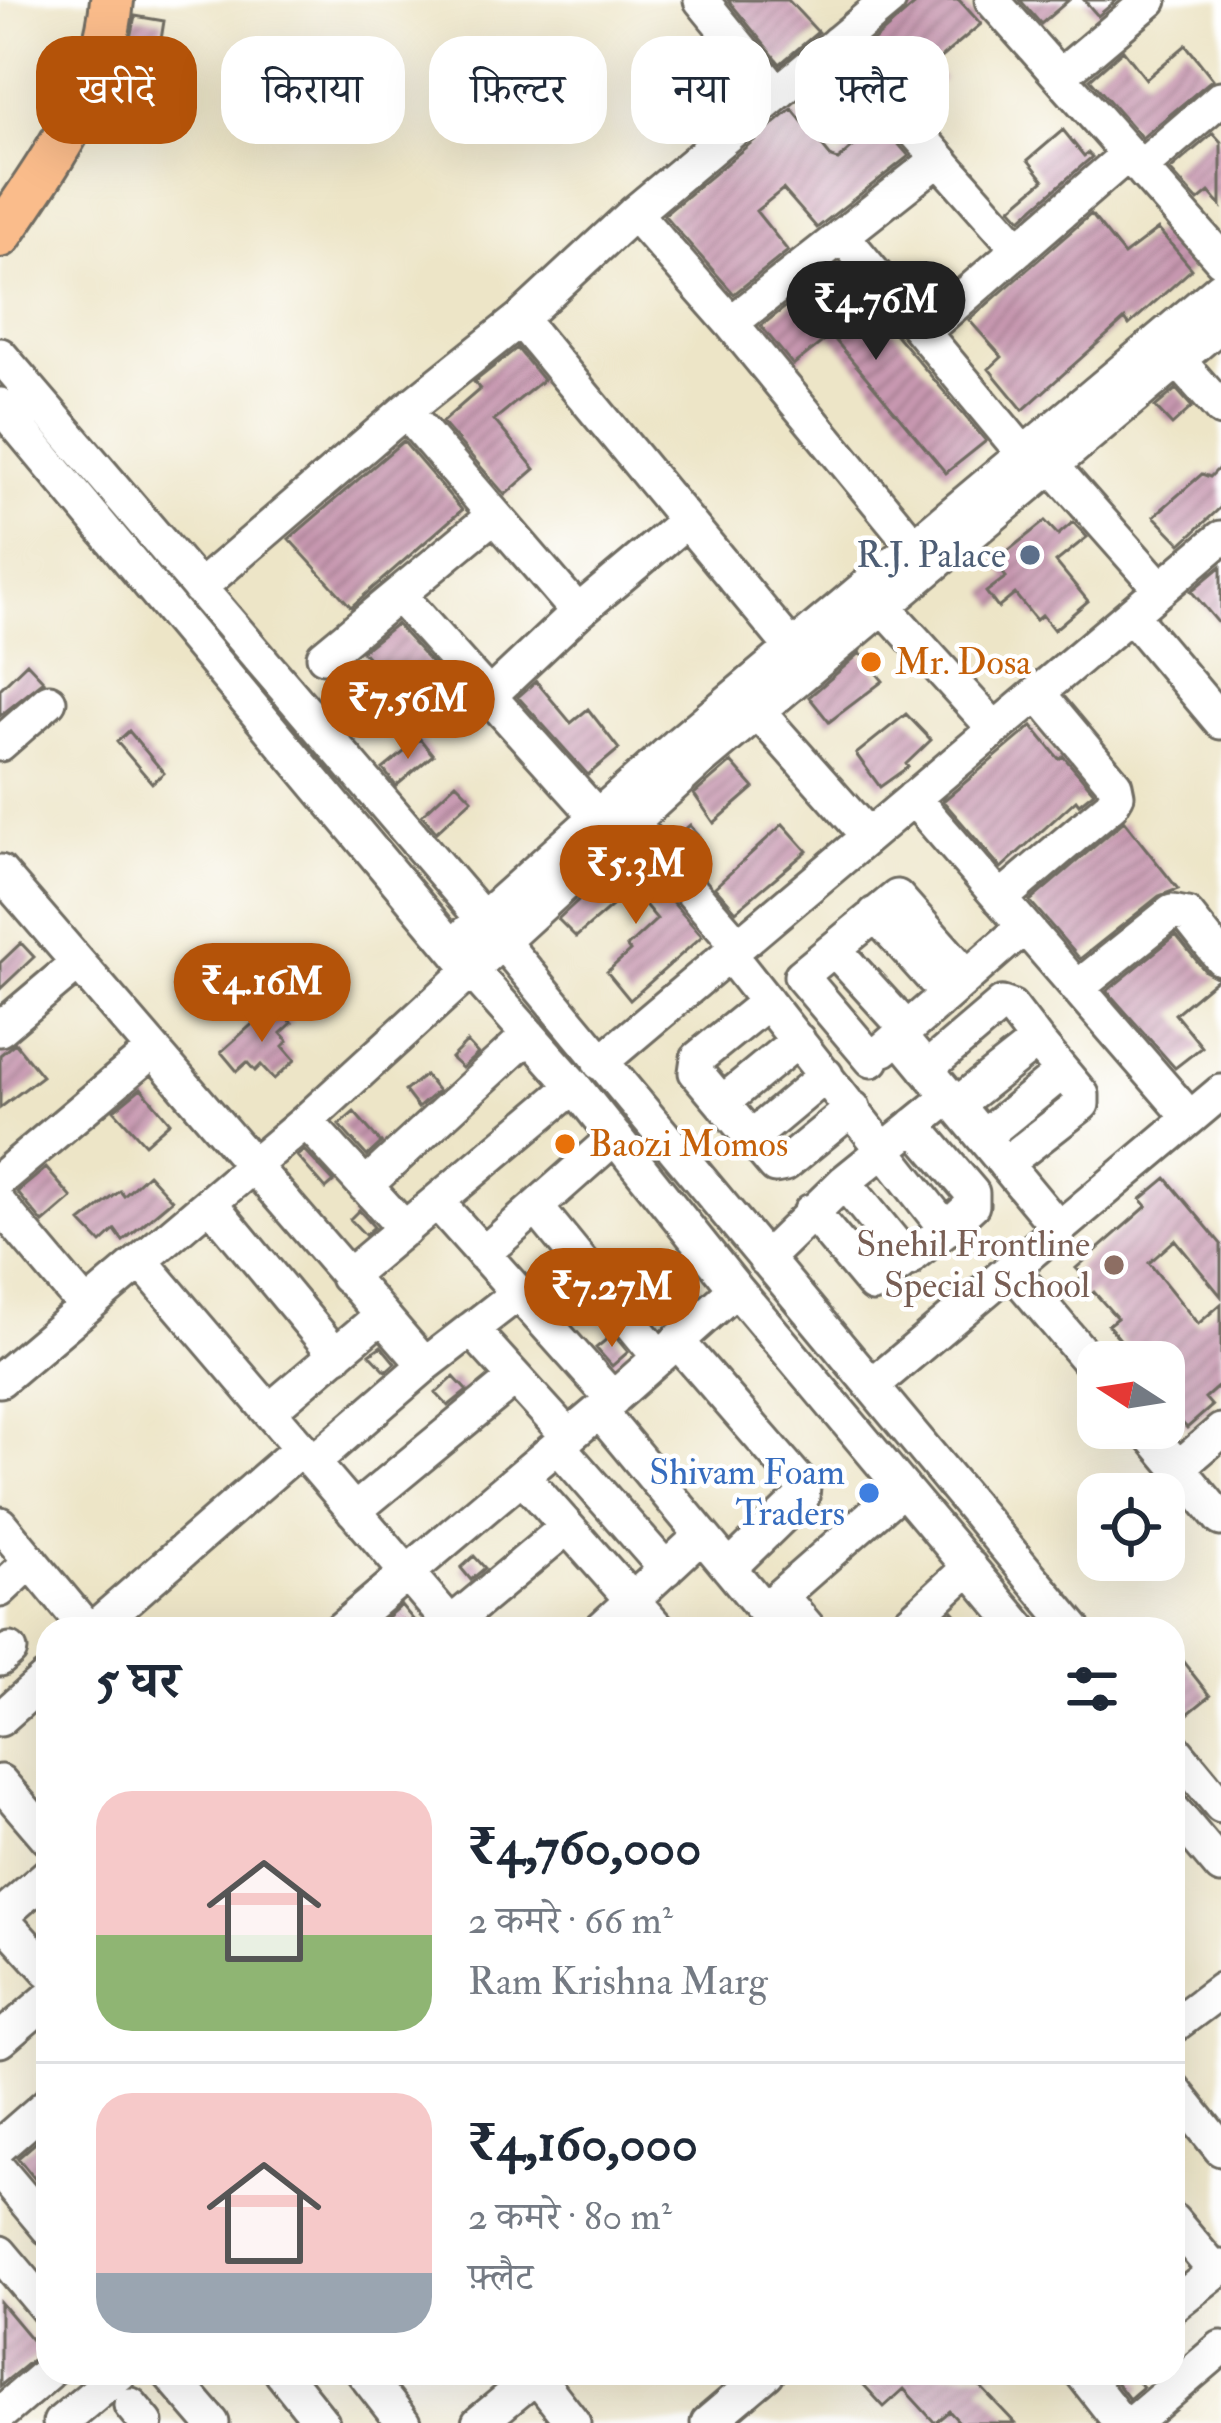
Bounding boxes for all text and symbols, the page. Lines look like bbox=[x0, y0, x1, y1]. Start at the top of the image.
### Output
chip: खरीदें bbox=[36, 36, 197, 144]
chip: किराया bbox=[221, 36, 405, 144]
chip: फ़िल्टर bbox=[429, 36, 607, 144]
chip: नया bbox=[631, 36, 771, 144]
chip: फ़्लैट bbox=[795, 36, 949, 144]
pin: ₹4.76M bbox=[778, 261, 974, 363]
text: ₹4.76M bbox=[813, 275, 939, 324]
place label: R.J. Palace bbox=[856, 533, 1006, 578]
marker: R.J. Palace bbox=[1017, 542, 1043, 568]
place label: Mr. Dosa bbox=[895, 640, 1032, 685]
marker: Mr. Dosa bbox=[858, 649, 884, 675]
pin: ₹7.56M bbox=[310, 660, 506, 762]
text: ₹7.56M bbox=[348, 674, 468, 723]
pin: ₹5.3M bbox=[552, 825, 720, 927]
text: ₹5.3M bbox=[587, 839, 685, 888]
pin: ₹4.16M bbox=[164, 943, 360, 1045]
text: ₹4.16M bbox=[201, 957, 323, 1006]
place label: Baozi Momos bbox=[589, 1122, 788, 1167]
marker: Baozi Momos bbox=[552, 1131, 578, 1157]
place label: Snehil Frontline Special School bbox=[856, 1222, 1090, 1308]
pin: ₹7.27M bbox=[514, 1248, 710, 1350]
marker: Snehil Frontline Special School bbox=[1101, 1252, 1127, 1278]
text: ₹7.27M bbox=[551, 1262, 673, 1311]
north arrow bbox=[1077, 1341, 1185, 1449]
map controls bbox=[1077, 1341, 1185, 1581]
place label: Shivam Foam Traders bbox=[649, 1450, 845, 1536]
button: locate bbox=[1077, 1473, 1185, 1581]
marker: Shivam Foam Traders bbox=[856, 1480, 882, 1506]
text: 5 घर bbox=[96, 1649, 180, 1713]
icon: filters bbox=[1059, 1656, 1125, 1722]
text: ₹4,760,000 bbox=[468, 1816, 701, 1880]
icon: home bbox=[192, 1839, 336, 1983]
text: 2 कमरे · 66 m² bbox=[468, 1896, 673, 1945]
text: Ram Krishna Marg bbox=[468, 1957, 768, 2006]
text: ₹4,160,000 bbox=[468, 2112, 698, 2176]
icon: home bbox=[192, 2141, 336, 2285]
text: 2 कमरे · 80 m² bbox=[468, 2192, 672, 2241]
text: फ़्लैट bbox=[468, 2253, 533, 2302]

